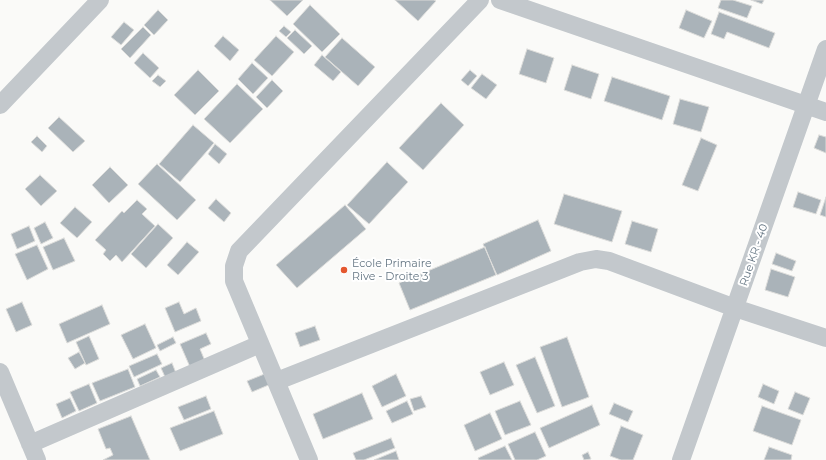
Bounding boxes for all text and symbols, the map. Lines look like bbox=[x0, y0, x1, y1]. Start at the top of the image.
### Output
street label: Rue KR - 40 bbox=[737, 222, 771, 288]
place label: École Primaire Rive - Droite 3 bbox=[352, 257, 432, 283]
marker: École Primaire Rive - Droite 3 bbox=[339, 265, 349, 275]

